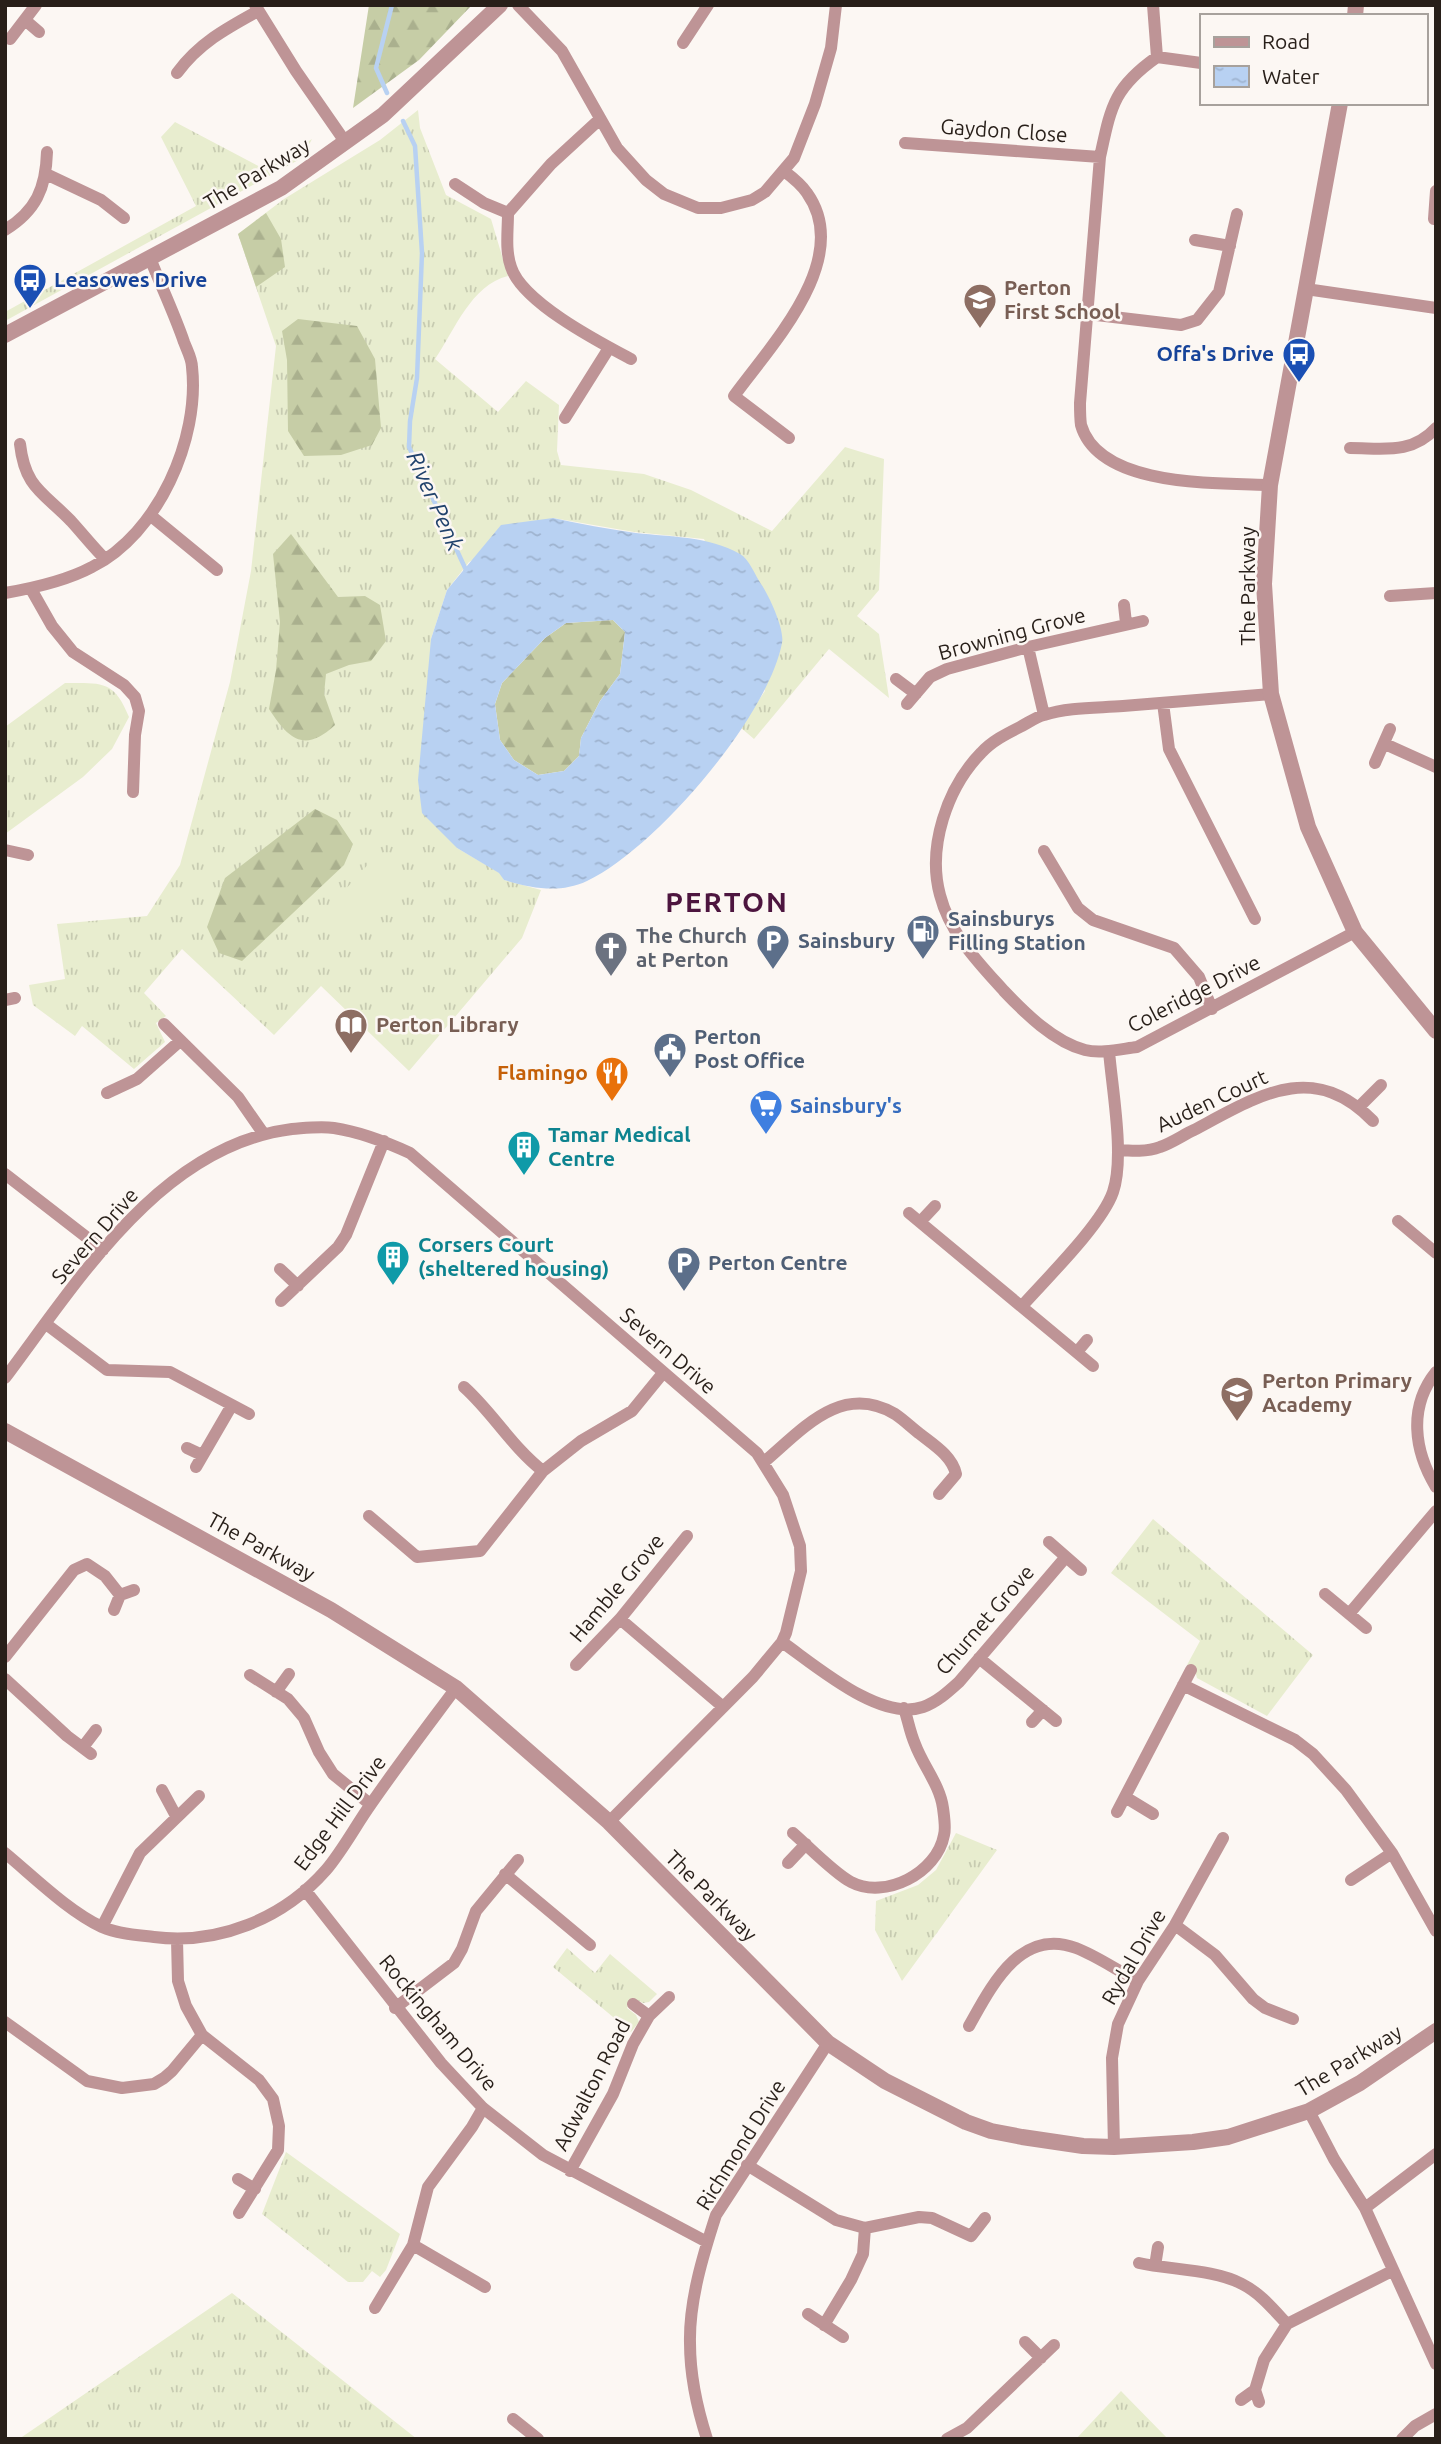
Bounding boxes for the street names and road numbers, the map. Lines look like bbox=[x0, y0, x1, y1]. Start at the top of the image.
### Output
street label: Gaydon Close bbox=[940, 114, 1069, 146]
street label: The Parkway bbox=[199, 132, 314, 214]
street label: The Parkway bbox=[1235, 526, 1259, 646]
street label: Browning Grove bbox=[935, 602, 1088, 664]
street label: Coleridge Drive bbox=[1123, 949, 1264, 1037]
street label: Auden Court bbox=[1152, 1064, 1271, 1136]
street label: Severn Drive bbox=[46, 1183, 142, 1288]
street label: Severn Drive bbox=[616, 1302, 721, 1398]
street label: The Parkway bbox=[204, 1507, 319, 1585]
street label: Hamble Grove bbox=[564, 1528, 668, 1646]
street label: Churnet Grove bbox=[930, 1560, 1038, 1679]
street label: Edge Hill Drive bbox=[288, 1750, 390, 1875]
street label: The Parkway bbox=[661, 1845, 762, 1946]
street label: Rydal Drive bbox=[1096, 1905, 1170, 2008]
street label: Rockingham Drive bbox=[375, 1949, 503, 2095]
street label: Adwalton Road bbox=[548, 2015, 635, 2154]
street label: The Parkway bbox=[1291, 2019, 1406, 2101]
street label: Richmond Drive bbox=[690, 2075, 790, 2214]

